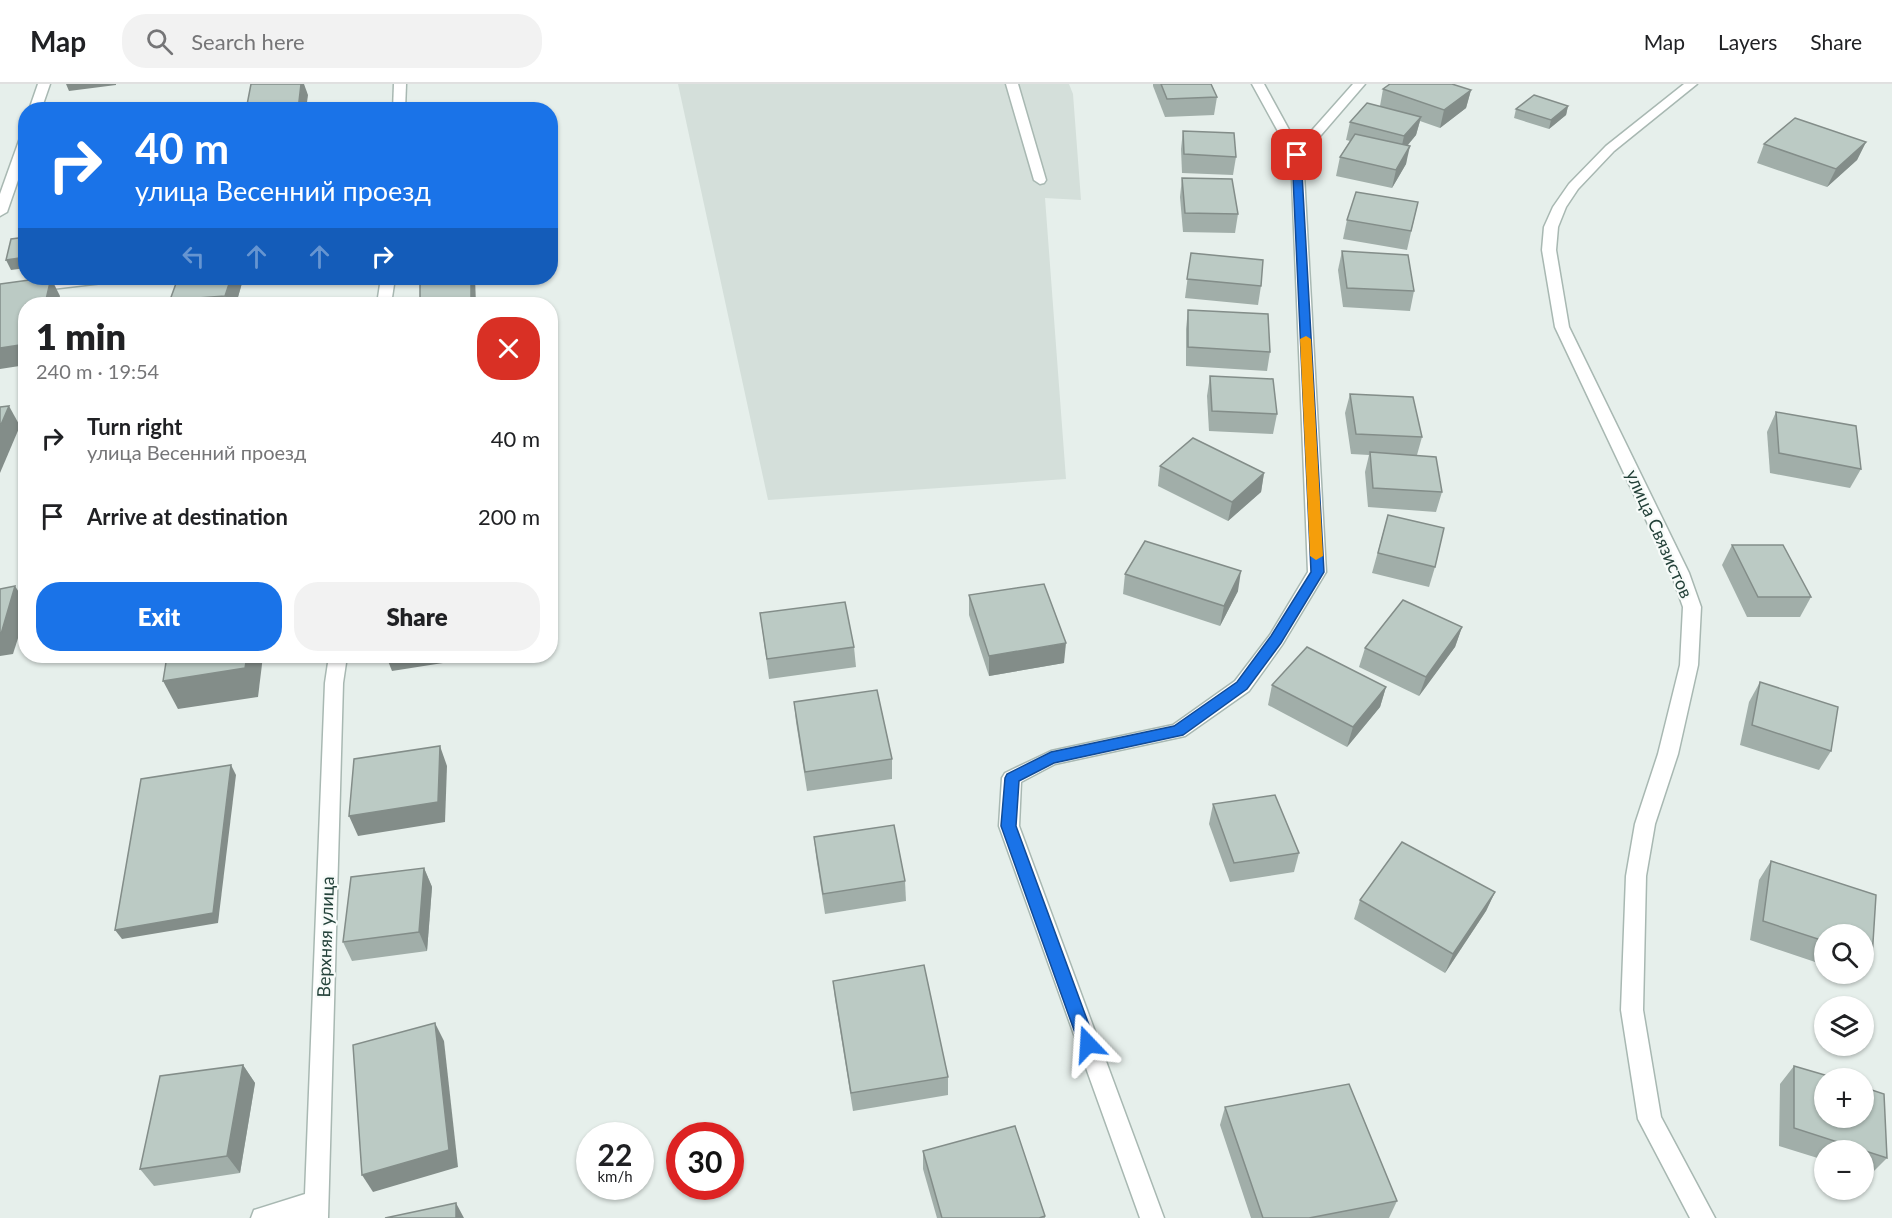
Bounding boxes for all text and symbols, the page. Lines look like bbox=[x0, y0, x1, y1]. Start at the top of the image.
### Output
search box bbox=[122, 14, 542, 68]
text: Map bbox=[30, 24, 86, 58]
icon: search bbox=[143, 25, 176, 58]
text: Search here bbox=[191, 28, 305, 55]
text: Map bbox=[1644, 29, 1685, 54]
text: Layers bbox=[1718, 29, 1777, 54]
text: Share bbox=[1810, 29, 1862, 54]
text: 40 m bbox=[135, 123, 229, 173]
icon: right bbox=[36, 126, 114, 204]
pin bbox=[1271, 129, 1322, 180]
icon: arrive bbox=[1280, 138, 1313, 171]
text: улица Весенний проезд bbox=[135, 174, 431, 207]
icon: left bbox=[177, 240, 210, 273]
icon: ahead bbox=[240, 240, 273, 273]
icon: ahead bbox=[303, 240, 336, 273]
icon: right bbox=[366, 240, 399, 273]
text: 1 min bbox=[36, 314, 126, 358]
button: close bbox=[477, 317, 540, 380]
text: 240 m · 19:54 bbox=[36, 359, 159, 383]
text: Turn right bbox=[87, 413, 182, 440]
icon: right bbox=[36, 422, 69, 455]
text: 40 m bbox=[491, 425, 540, 452]
text: улица Весенний проезд bbox=[87, 440, 306, 464]
street label: улица Связистов bbox=[1622, 466, 1698, 601]
icon: arrive bbox=[36, 500, 69, 533]
text: Arrive at destination bbox=[87, 503, 288, 530]
text: 200 m bbox=[478, 503, 540, 530]
button: Exit bbox=[36, 582, 282, 651]
button: Share bbox=[294, 582, 540, 651]
street label: Верхняя улица bbox=[312, 876, 338, 998]
map controls bbox=[1814, 924, 1874, 1200]
button: search bbox=[1814, 924, 1874, 984]
button: layers bbox=[1814, 996, 1874, 1056]
position arrow bbox=[1056, 1012, 1120, 1076]
button: + bbox=[1814, 1068, 1874, 1128]
speed limit sign: 30 bbox=[666, 1122, 744, 1200]
text: 22 bbox=[598, 1136, 632, 1172]
button: − bbox=[1814, 1140, 1874, 1200]
text: km/h bbox=[597, 1167, 633, 1185]

